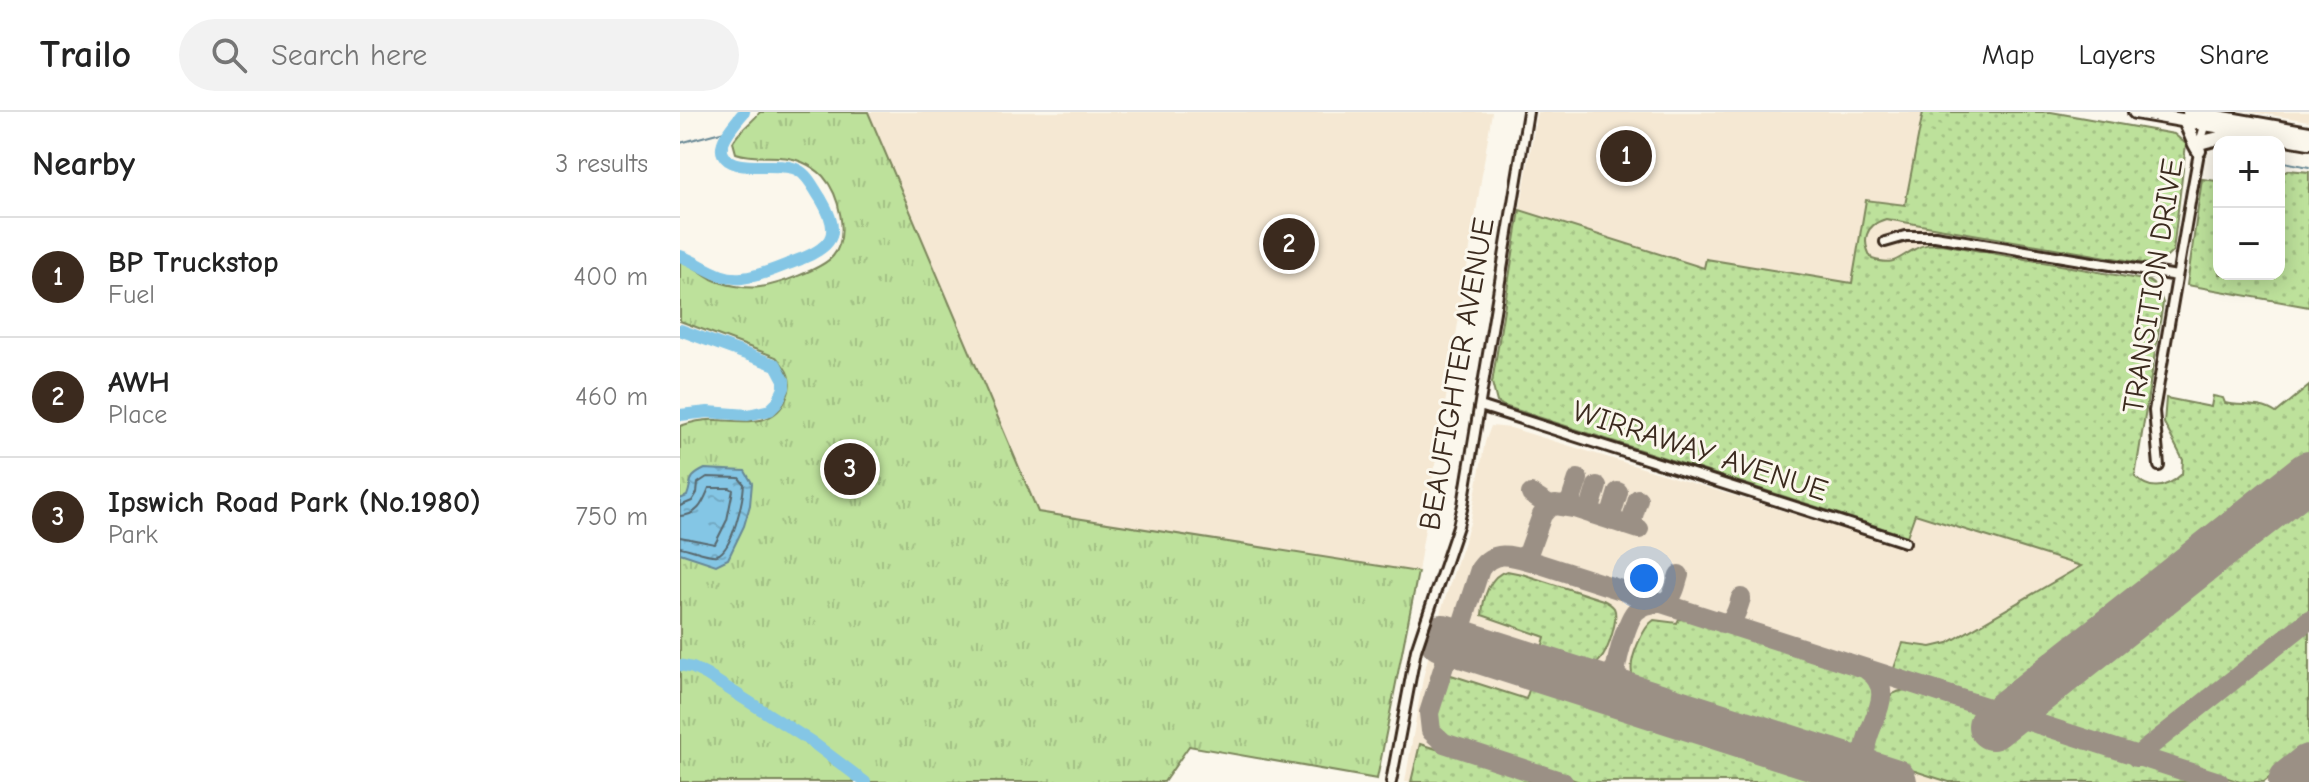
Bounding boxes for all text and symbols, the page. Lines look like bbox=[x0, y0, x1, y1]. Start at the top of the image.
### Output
search box bbox=[179, 19, 739, 91]
text: Trailo bbox=[40, 33, 131, 77]
icon: search bbox=[207, 33, 251, 77]
text: Search here bbox=[271, 38, 427, 73]
text: Map bbox=[1982, 39, 2035, 71]
text: Layers bbox=[2079, 39, 2155, 71]
text: Share bbox=[2199, 39, 2269, 71]
pin: 1 bbox=[1600, 126, 1652, 186]
map controls bbox=[2213, 136, 2285, 280]
button: + bbox=[2213, 136, 2285, 208]
text: Nearby bbox=[32, 144, 135, 184]
text: 3 results bbox=[555, 149, 648, 179]
street label: TRANSITION DRIVE bbox=[2116, 156, 2190, 416]
button: − bbox=[2213, 208, 2285, 280]
pin: 2 bbox=[1263, 214, 1315, 274]
street label: BEAUFIGHTER AVENUE bbox=[1412, 215, 1502, 533]
text: BP Truckstop bbox=[108, 245, 279, 280]
text: 1 bbox=[53, 262, 63, 292]
text: 400 m bbox=[574, 262, 648, 292]
text: Fuel bbox=[108, 280, 155, 310]
text: AWH bbox=[108, 365, 170, 400]
text: 2 bbox=[52, 382, 64, 412]
text: 460 m bbox=[575, 382, 648, 412]
street label: WIRRAWAY AVENUE bbox=[1568, 393, 1832, 509]
text: Place bbox=[108, 400, 167, 430]
pin: 3 bbox=[824, 439, 876, 499]
text: Ipswich Road Park (No.1980) bbox=[108, 485, 481, 520]
text: 3 bbox=[52, 502, 64, 532]
text: 750 m bbox=[576, 502, 648, 532]
text: Park bbox=[108, 520, 158, 550]
your location bbox=[1624, 558, 1664, 598]

